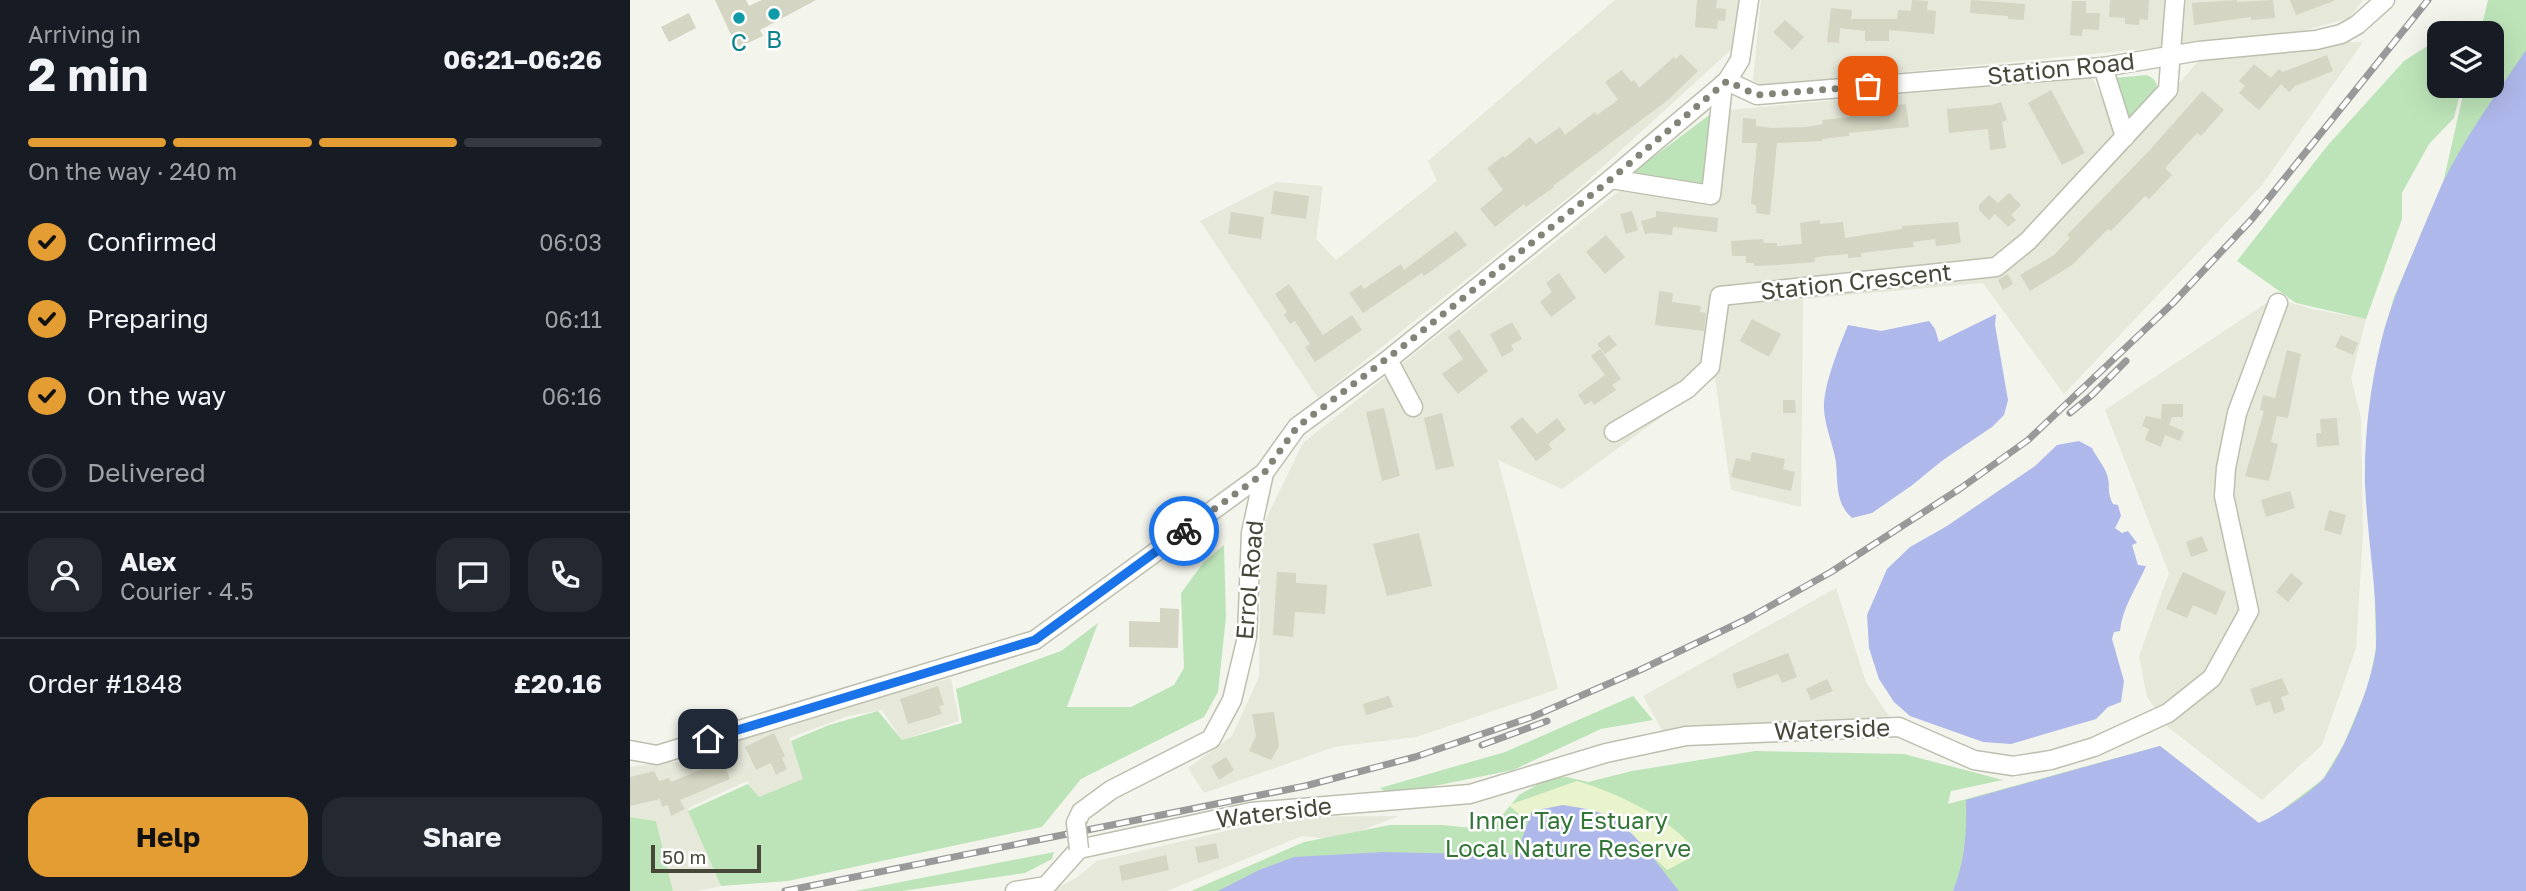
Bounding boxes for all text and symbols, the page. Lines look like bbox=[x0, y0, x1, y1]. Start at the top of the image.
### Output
marker: B bbox=[766, 6, 782, 22]
marker: C bbox=[731, 10, 747, 26]
text: Arriving in bbox=[28, 20, 141, 48]
map controls bbox=[2427, 21, 2504, 98]
button: layers bbox=[2427, 21, 2504, 98]
place label: B bbox=[766, 24, 782, 53]
place label: C bbox=[731, 27, 747, 56]
text: 06:21–06:26 bbox=[443, 44, 602, 75]
street label: Station Road bbox=[1986, 45, 2136, 90]
text: 2 min bbox=[28, 46, 148, 101]
pin bbox=[1838, 56, 1898, 116]
icon: bag bbox=[1849, 67, 1887, 105]
text: On the way · 240 m bbox=[28, 157, 237, 185]
icon: check bbox=[28, 223, 66, 261]
text: Confirmed bbox=[87, 226, 217, 257]
text: 06:03 bbox=[539, 228, 602, 256]
street label: Station Crescent bbox=[1759, 256, 1953, 305]
icon: check bbox=[28, 300, 66, 338]
text: Preparing bbox=[87, 303, 209, 334]
text: 06:11 bbox=[545, 305, 602, 333]
icon: check bbox=[28, 377, 66, 415]
text: On the way bbox=[87, 380, 226, 411]
text: 06:16 bbox=[542, 382, 602, 410]
text: Delivered bbox=[87, 457, 206, 488]
courier bbox=[1149, 496, 1219, 566]
icon: bike bbox=[1165, 512, 1203, 550]
street label: Errol Road bbox=[1229, 519, 1268, 641]
button: person bbox=[28, 538, 102, 612]
button: chat bbox=[436, 538, 510, 612]
button: phone bbox=[528, 538, 602, 612]
text: Alex bbox=[120, 546, 177, 577]
text: Courier · 4.5 bbox=[120, 577, 253, 605]
text: Order #1848 bbox=[28, 668, 183, 699]
text: £20.16 bbox=[514, 668, 602, 699]
pin bbox=[678, 709, 738, 769]
street label: Waterside bbox=[1773, 712, 1890, 745]
icon: home bbox=[689, 720, 727, 758]
street label: Waterside bbox=[1214, 790, 1333, 833]
button: Help bbox=[28, 797, 308, 877]
button: Share bbox=[322, 797, 602, 877]
park label: Inner Tay Estuary Local Nature Reserve bbox=[1445, 805, 1691, 862]
scale bar bbox=[651, 842, 761, 874]
text: 50 m bbox=[662, 845, 706, 868]

